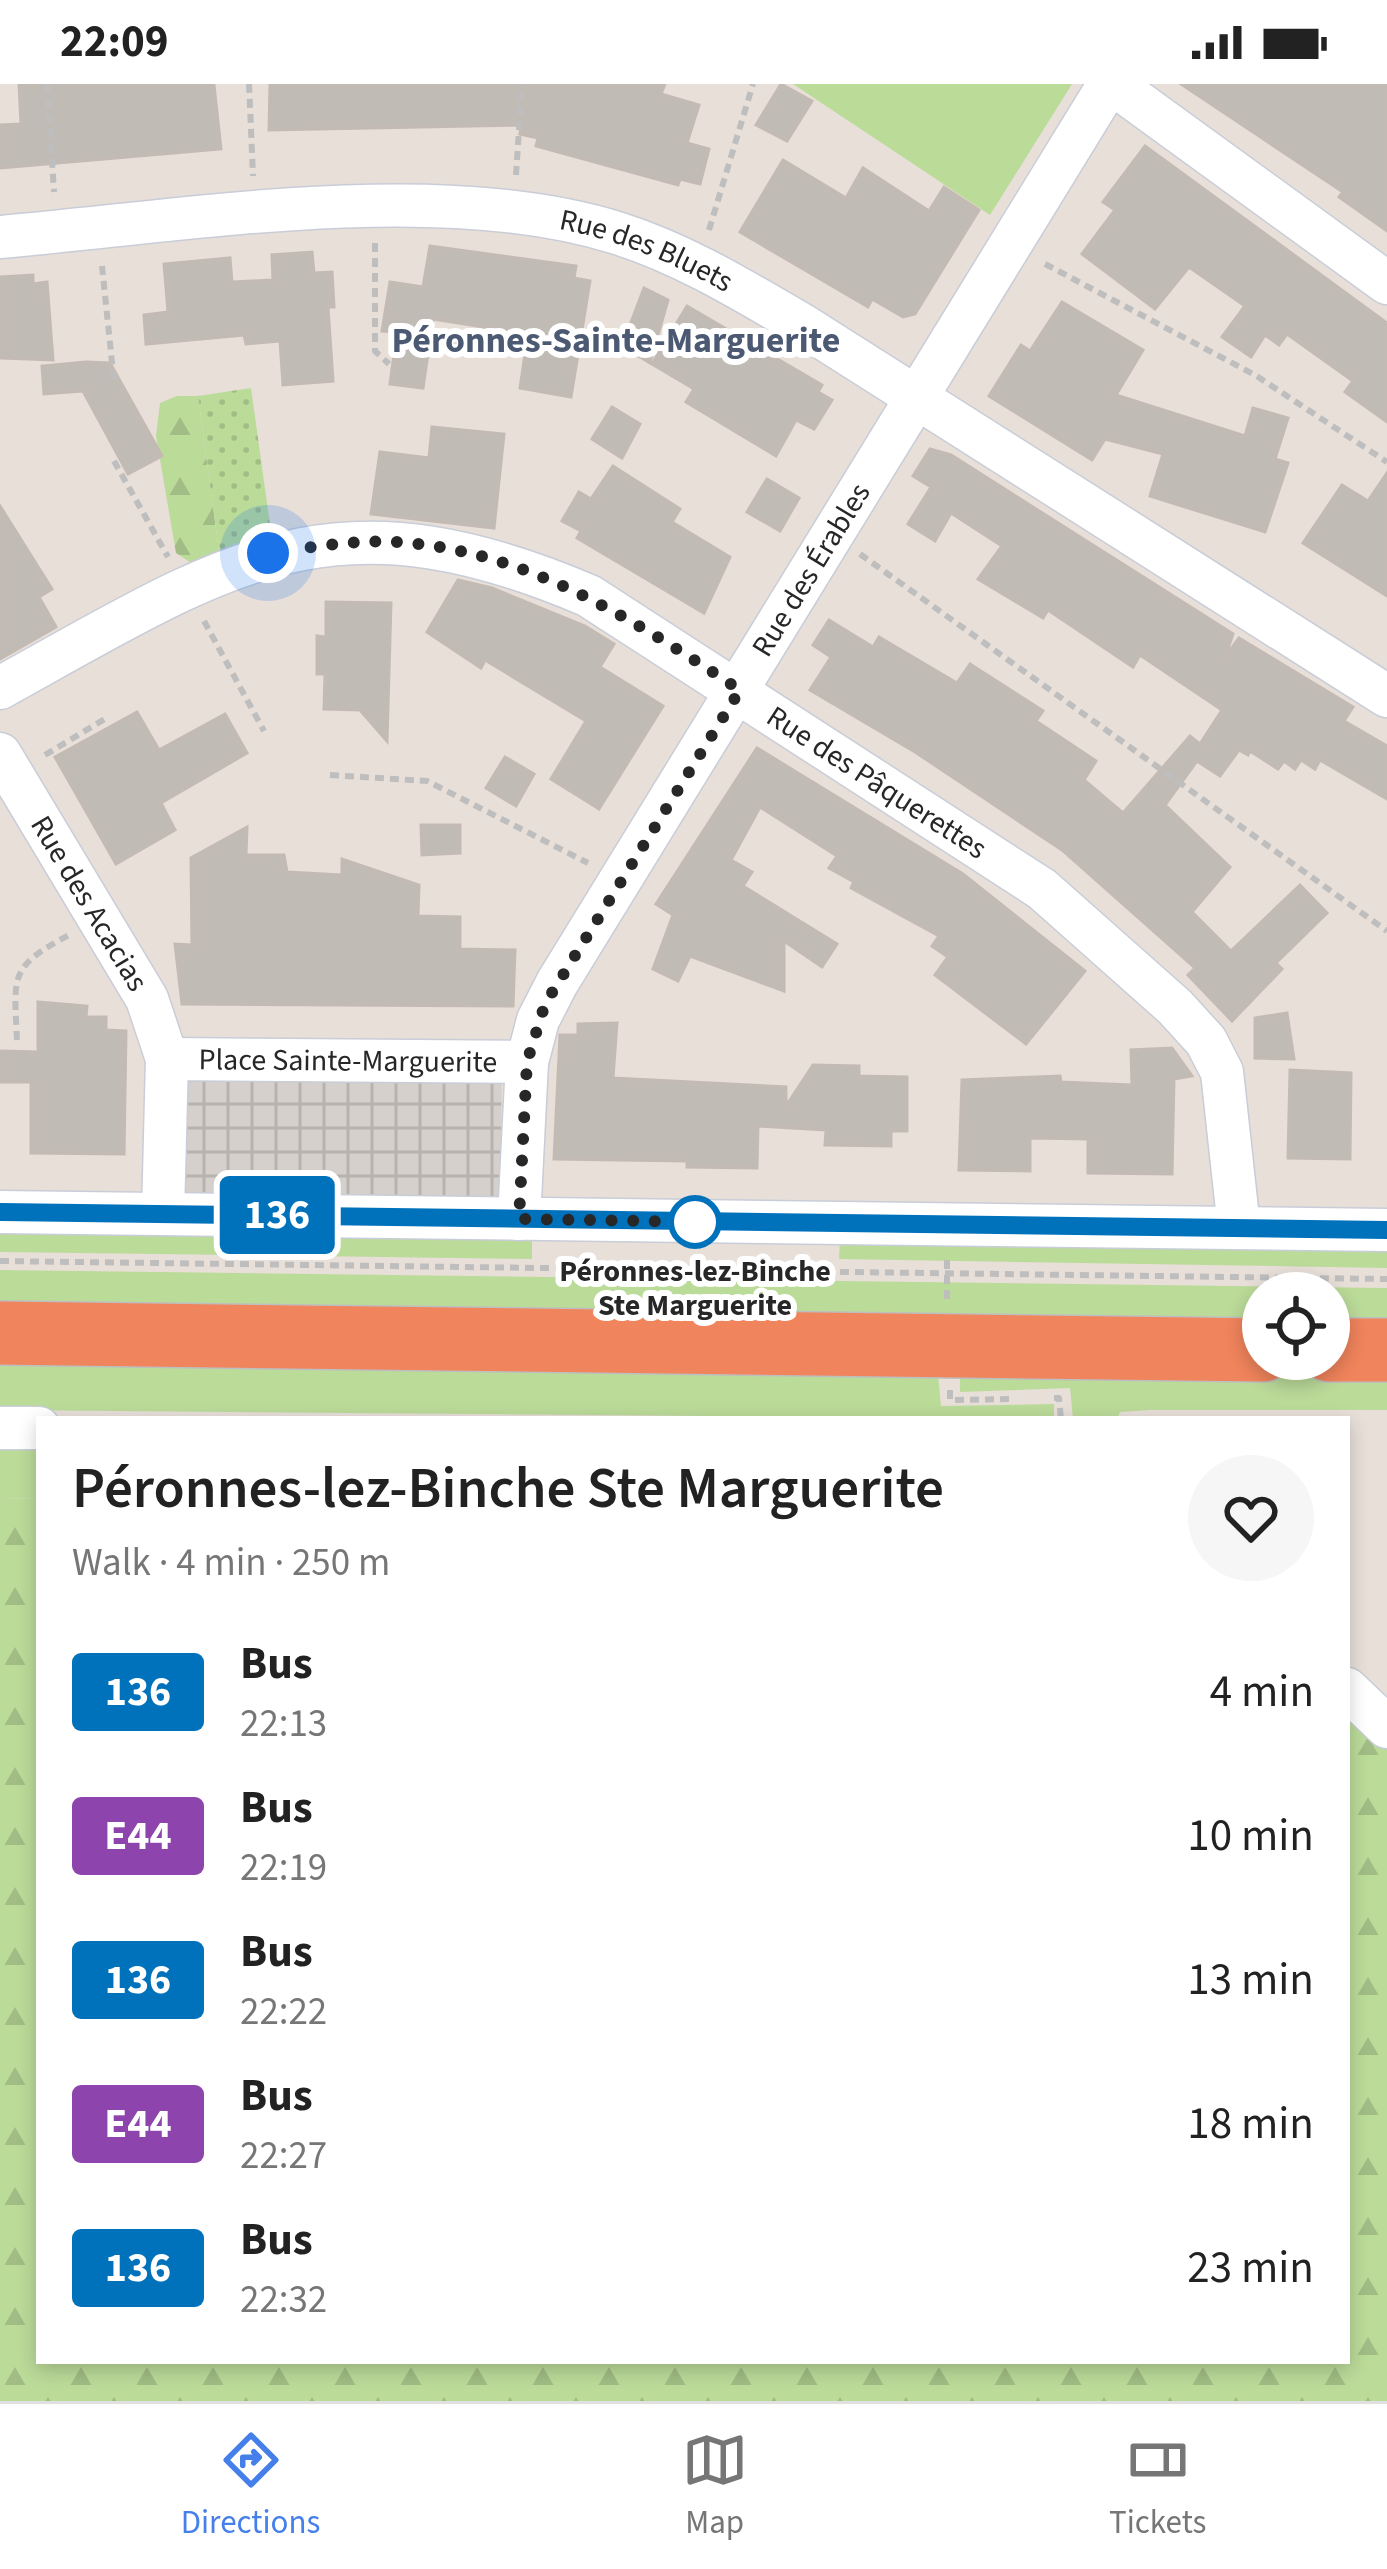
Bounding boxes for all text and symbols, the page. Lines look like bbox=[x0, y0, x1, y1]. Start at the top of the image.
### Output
text: 22:09 bbox=[60, 10, 169, 74]
street label: Rue des Bluets bbox=[556, 198, 741, 303]
district label: Péronnes-Sainte-Marguerite bbox=[392, 315, 840, 366]
street label: Rue des Érables bbox=[741, 475, 881, 665]
your location bbox=[238, 523, 298, 583]
street label: Rue des Pâquerettes bbox=[758, 695, 995, 869]
street label: Rue des Acacias bbox=[20, 807, 159, 999]
street label: Place Sainte-Marguerite bbox=[198, 1038, 498, 1083]
line badge: 136 bbox=[208, 1176, 346, 1254]
text: 136 bbox=[244, 1185, 310, 1245]
marker: Péronnes-lez-Binche Ste Marguerite bbox=[670, 1197, 720, 1247]
place label: Péronnes-lez-Binche Ste Marguerite bbox=[559, 1250, 831, 1327]
map controls bbox=[1242, 1272, 1350, 1380]
button: locate bbox=[1242, 1272, 1350, 1380]
text: Péronnes-lez-Binche Ste Marguerite bbox=[72, 1449, 944, 1530]
button: heart bbox=[1188, 1455, 1314, 1581]
text: Walk · 4 min · 250 m bbox=[72, 1535, 390, 1591]
text: Bus bbox=[240, 1632, 313, 1696]
text: 4 min bbox=[1210, 1660, 1314, 1724]
text: 136 bbox=[105, 1662, 171, 1722]
text: 22:13 bbox=[240, 1696, 327, 1752]
text: Bus bbox=[240, 1776, 313, 1840]
text: 10 min bbox=[1187, 1804, 1314, 1868]
text: E44 bbox=[104, 1806, 172, 1866]
text: 22:19 bbox=[240, 1840, 327, 1896]
text: Bus bbox=[240, 1920, 313, 1984]
text: 13 min bbox=[1187, 1948, 1314, 2012]
text: 136 bbox=[105, 1950, 171, 2010]
text: 22:22 bbox=[240, 1984, 327, 2040]
text: Bus bbox=[240, 2064, 313, 2128]
text: 18 min bbox=[1187, 2092, 1314, 2156]
text: E44 bbox=[104, 2094, 172, 2154]
text: 22:27 bbox=[240, 2128, 327, 2184]
text: Bus bbox=[240, 2208, 313, 2272]
text: 23 min bbox=[1187, 2236, 1314, 2300]
text: 136 bbox=[105, 2238, 171, 2298]
text: 22:32 bbox=[240, 2272, 327, 2328]
tab: Directions bbox=[181, 2427, 320, 2546]
tab: Map bbox=[682, 2427, 748, 2546]
tab: Tickets bbox=[1109, 2427, 1206, 2546]

